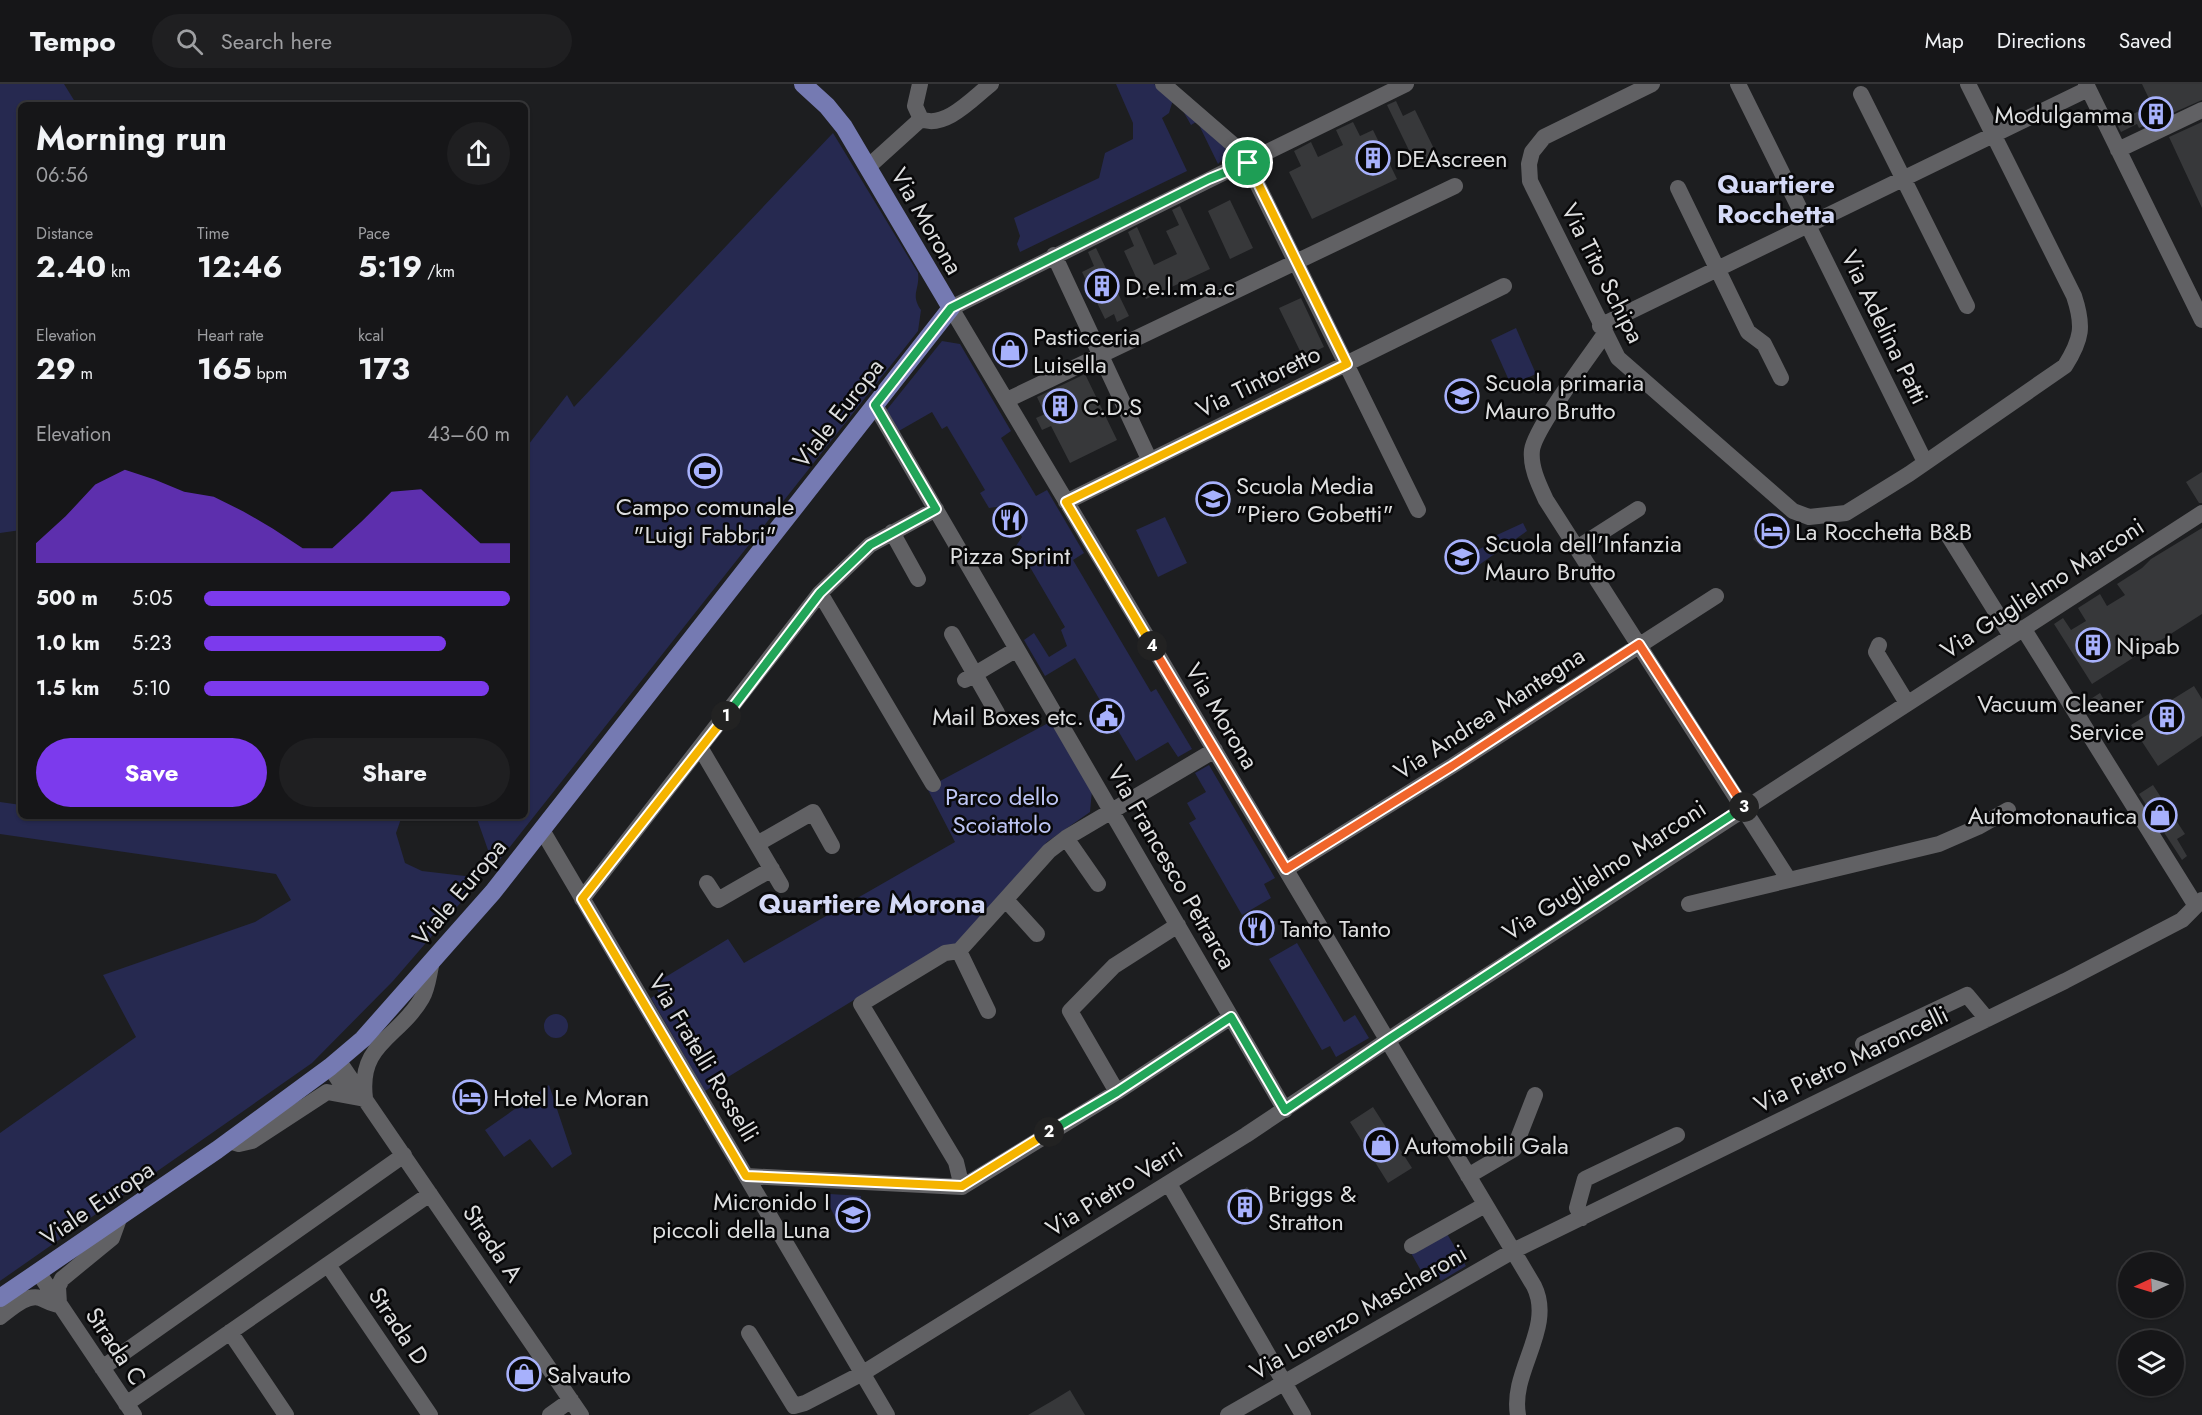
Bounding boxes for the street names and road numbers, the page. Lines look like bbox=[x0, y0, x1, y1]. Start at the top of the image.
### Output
street label: Via Morona bbox=[882, 161, 972, 281]
street label: Via Tito Schipa bbox=[1553, 197, 1653, 349]
street label: Via Adelina Patti bbox=[1833, 244, 1937, 410]
street label: Via Tintoretto bbox=[1190, 336, 1326, 426]
street label: Viale Europa bbox=[784, 351, 892, 475]
street label: Via Guglielmo Marconi bbox=[1933, 509, 2151, 667]
street label: Via Andrea Mantegna bbox=[1387, 638, 1591, 788]
street label: Via Morona bbox=[1176, 656, 1268, 776]
street label: Via Francesco Petrarca bbox=[1099, 758, 1245, 976]
street label: Via Guglielmo Marconi bbox=[1495, 791, 1713, 949]
street label: Viale Europa bbox=[404, 831, 514, 953]
street label: Via Fratelli Rosselli bbox=[640, 967, 768, 1149]
street label: Via Pietro Maroncelli bbox=[1748, 997, 1954, 1121]
street label: Via Pietro Verri bbox=[1039, 1133, 1189, 1245]
street label: Viale Europa bbox=[33, 1152, 161, 1254]
street label: Strada A bbox=[454, 1197, 532, 1289]
street label: Via Lorenzo Mascheroni bbox=[1243, 1235, 1473, 1389]
street label: Strada D bbox=[360, 1280, 438, 1372]
street label: Strada C bbox=[77, 1300, 155, 1392]

